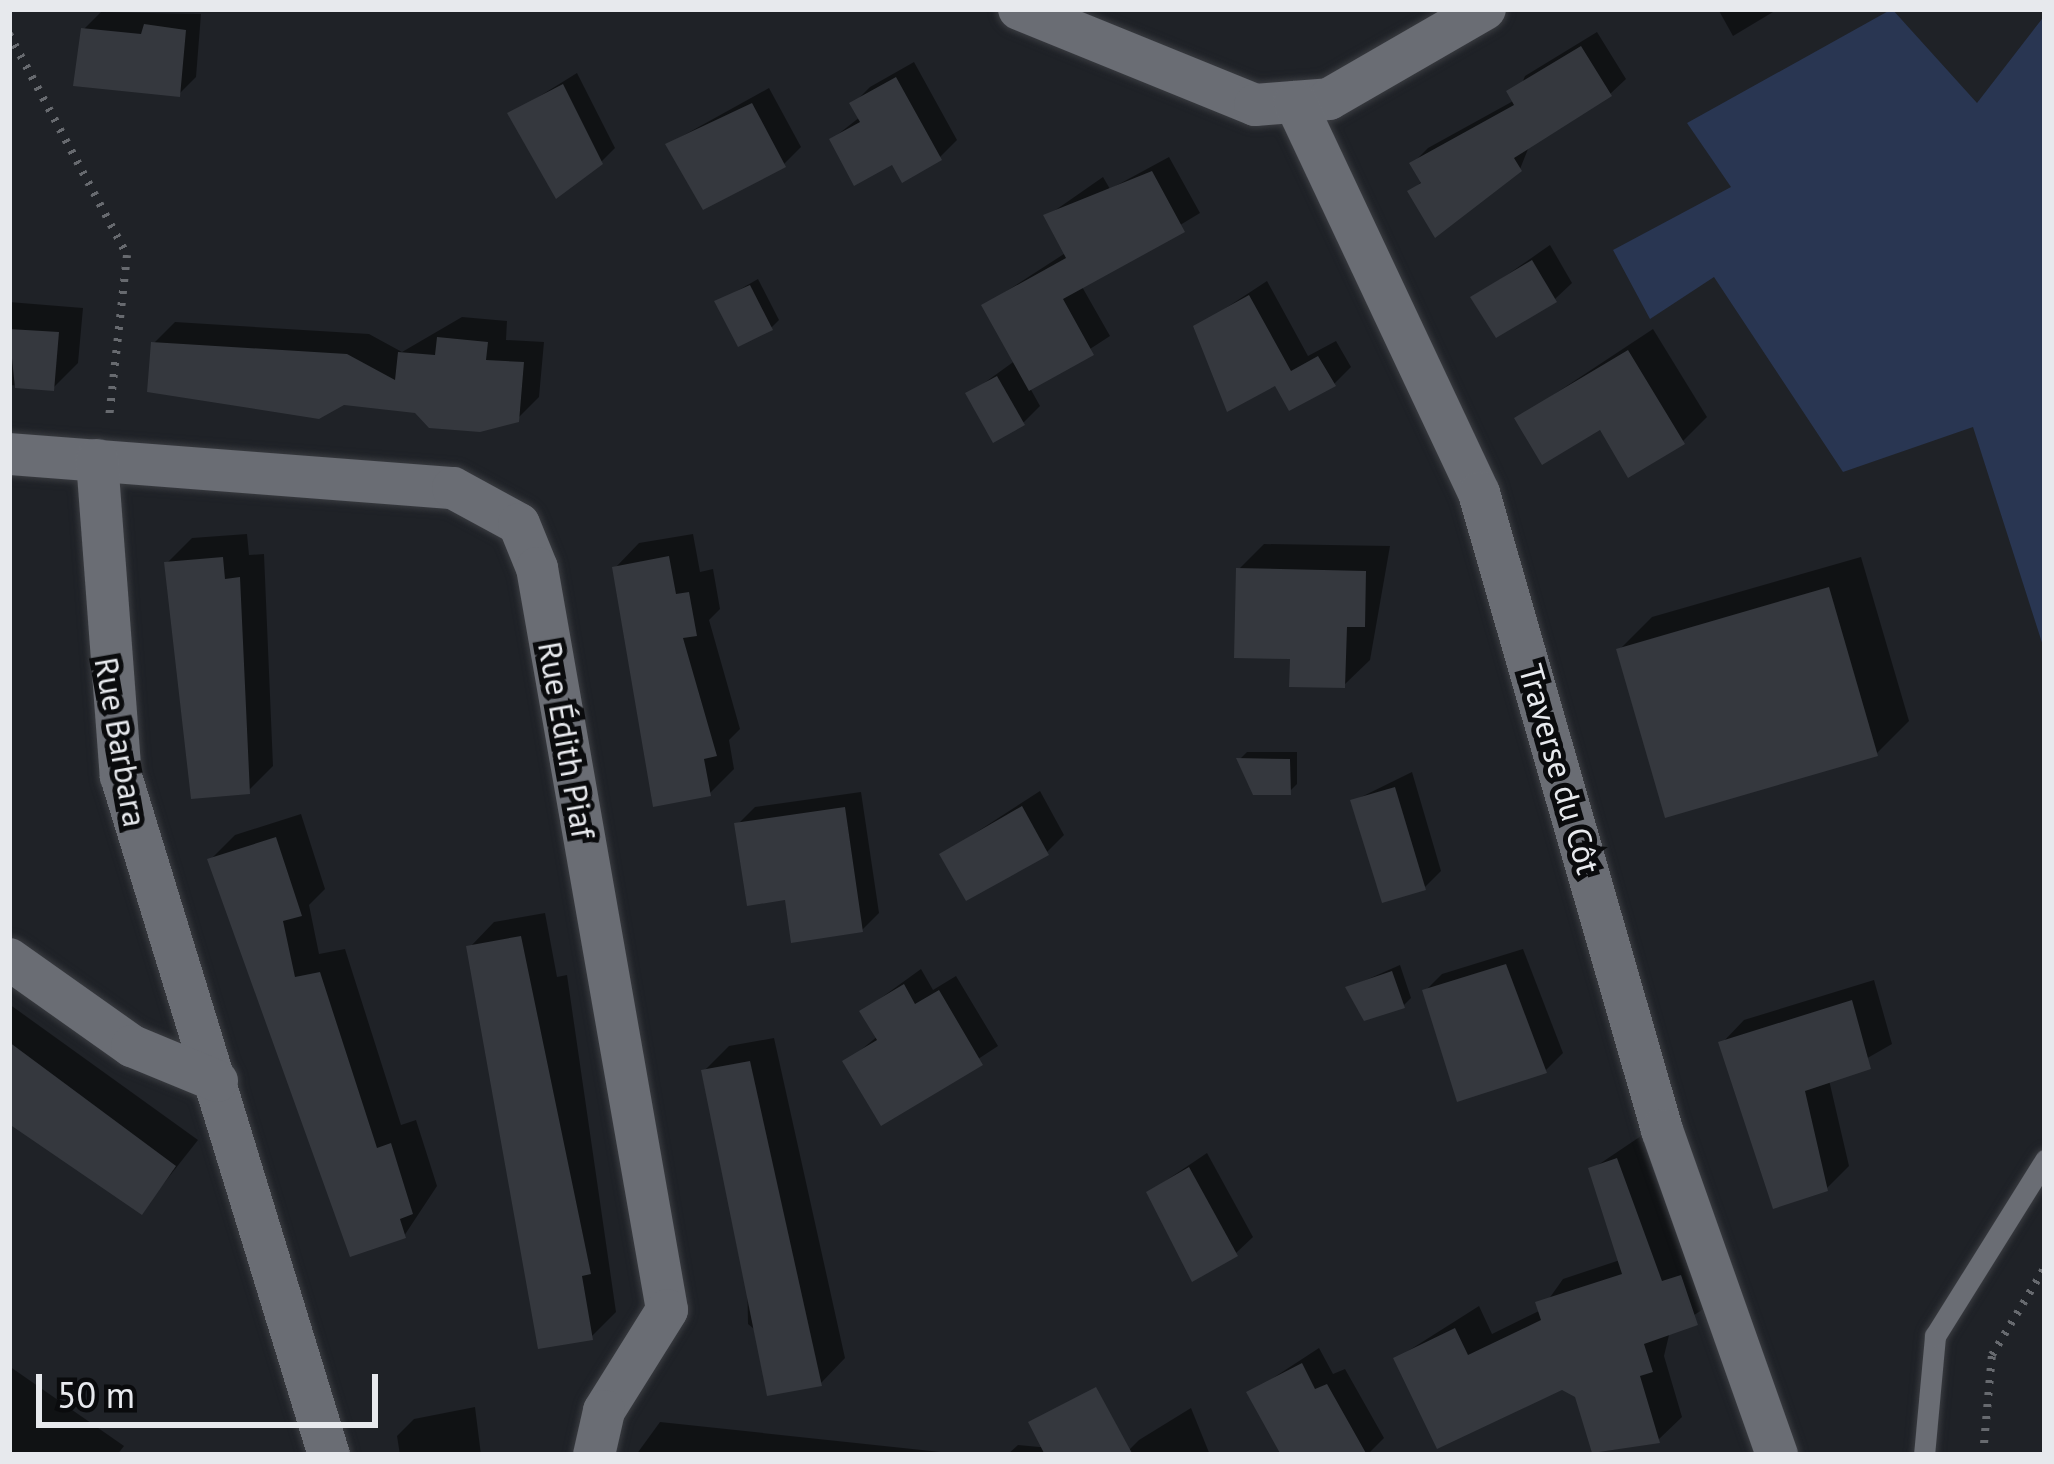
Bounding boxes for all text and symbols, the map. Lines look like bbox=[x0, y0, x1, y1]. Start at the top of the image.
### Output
street label: Rue Édith Piaf bbox=[530, 638, 604, 842]
street label: Rue Barbara bbox=[87, 654, 155, 830]
street label: Traverse du Côt bbox=[1511, 660, 1609, 878]
scale bar bbox=[42, 1350, 384, 1424]
text: 50 m bbox=[57, 1371, 135, 1418]

